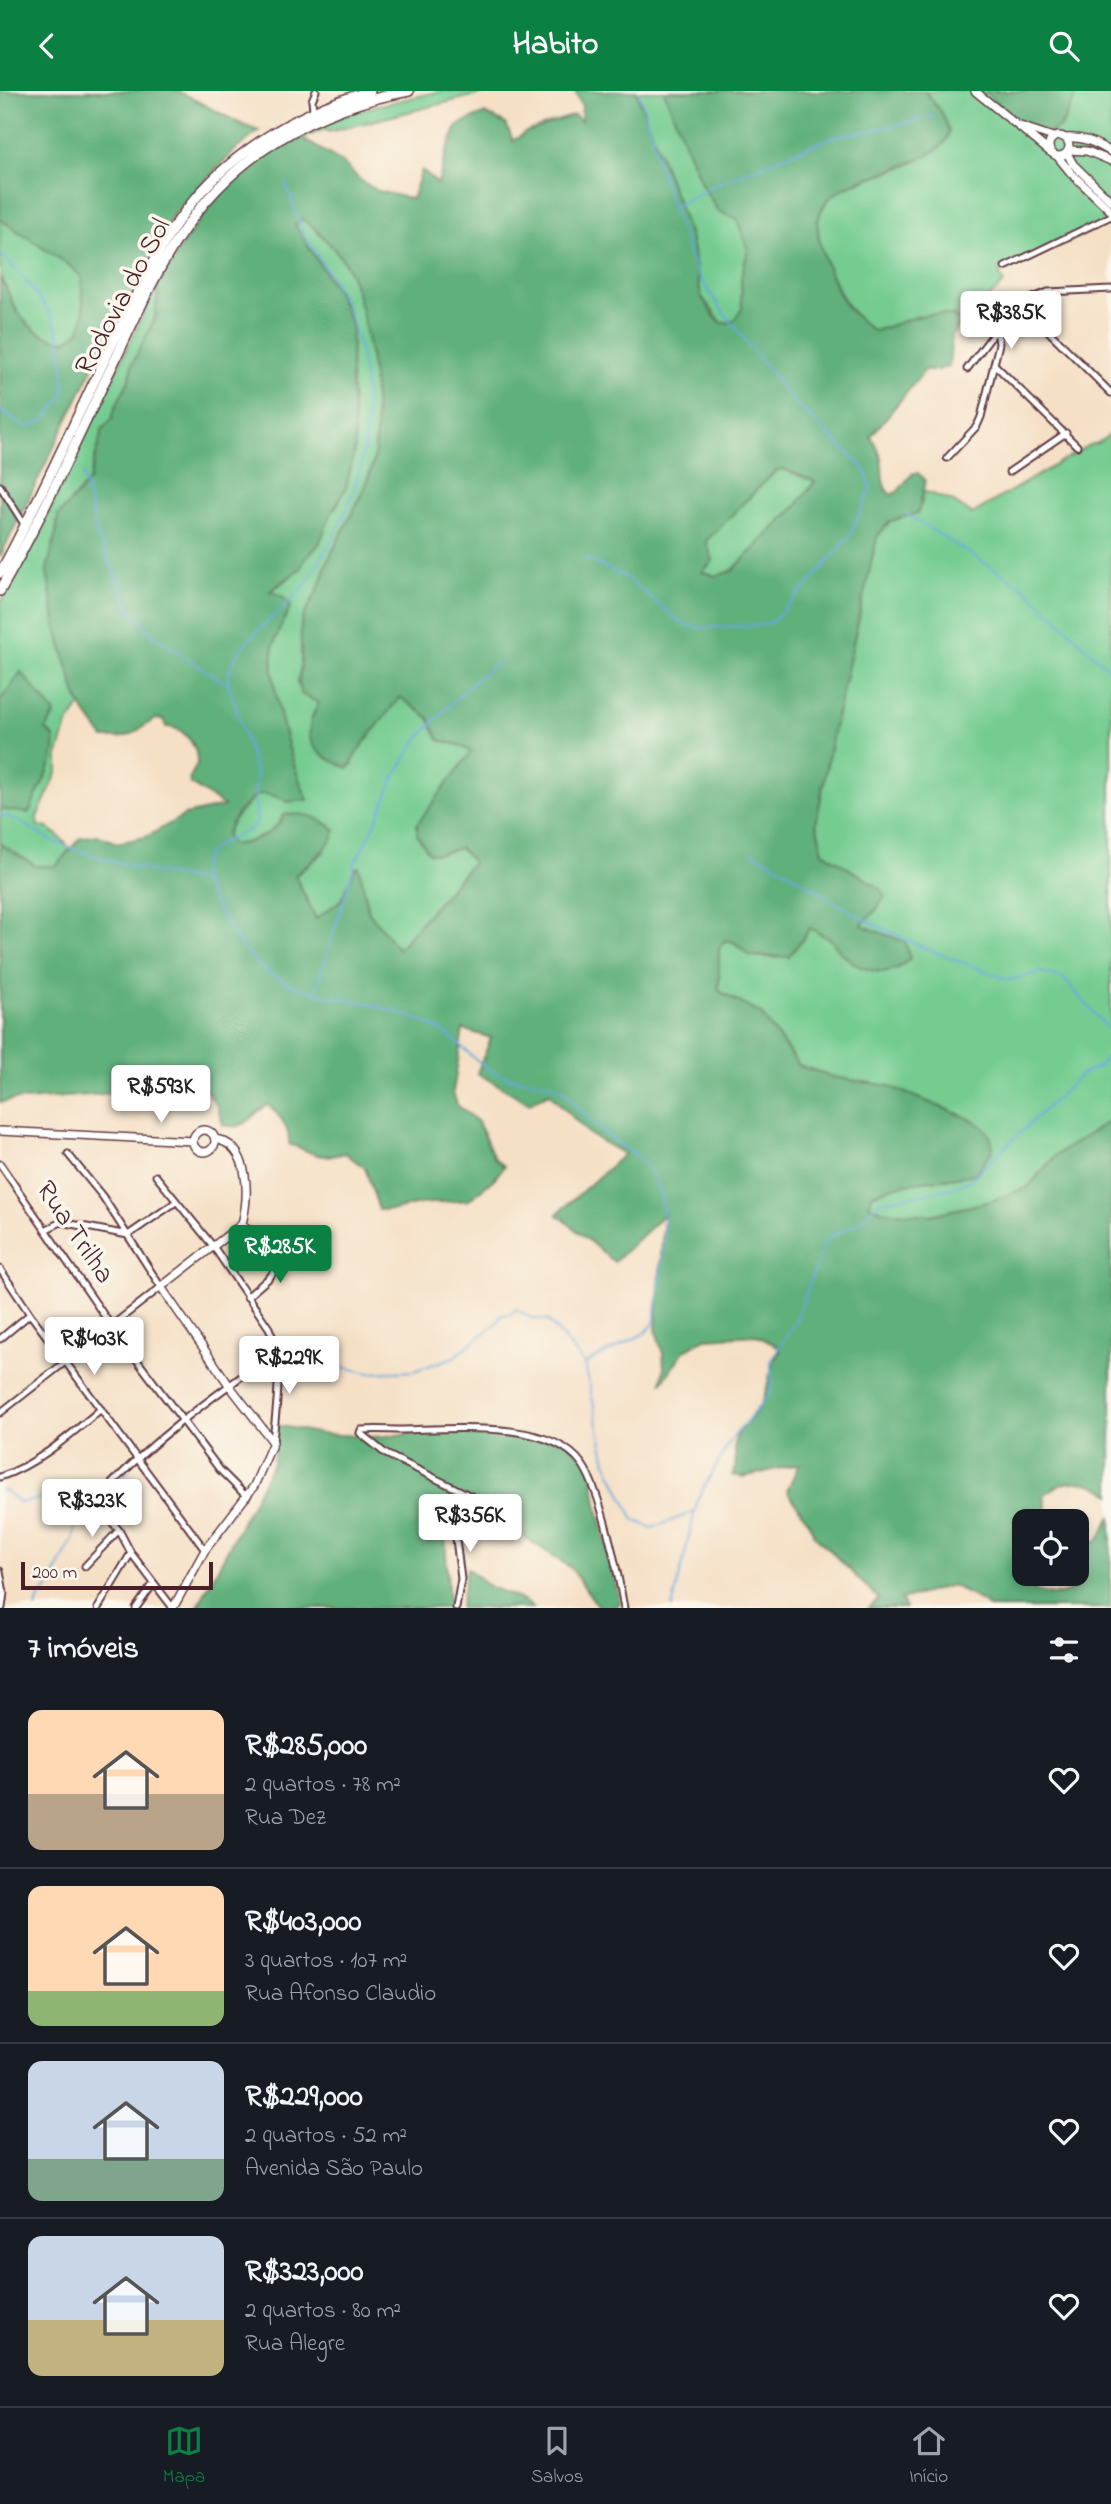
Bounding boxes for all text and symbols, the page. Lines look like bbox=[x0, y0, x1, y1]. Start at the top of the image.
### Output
text: Habito bbox=[513, 22, 598, 69]
icon: back bbox=[28, 27, 66, 65]
icon: search bbox=[1045, 27, 1083, 65]
street label: Rodovia do Sol bbox=[66, 211, 182, 383]
pin: R$385K bbox=[954, 292, 1068, 351]
text: R$385K bbox=[976, 297, 1046, 330]
pin: R$593K bbox=[104, 1065, 218, 1125]
text: R$593K bbox=[127, 1071, 195, 1104]
street label: Rua Trilha bbox=[24, 1173, 124, 1293]
pin: R$285K bbox=[223, 1225, 337, 1285]
text: R$285K bbox=[244, 1231, 316, 1264]
pin: R$403K bbox=[37, 1317, 151, 1377]
text: R$403K bbox=[61, 1323, 127, 1356]
pin: R$229K bbox=[232, 1337, 346, 1396]
text: R$229K bbox=[255, 1342, 323, 1375]
pin: R$323K bbox=[35, 1479, 149, 1539]
text: R$323K bbox=[58, 1485, 126, 1518]
pin: R$356K bbox=[413, 1495, 527, 1554]
text: R$356K bbox=[435, 1500, 505, 1533]
map controls bbox=[1012, 1509, 1089, 1586]
button: locate bbox=[1012, 1509, 1089, 1586]
scale bar bbox=[21, 1559, 214, 1591]
text: 200 m bbox=[32, 1560, 77, 1587]
text: 7 imóveis bbox=[28, 1628, 139, 1672]
icon: filters bbox=[1045, 1631, 1083, 1669]
text: R$285,000 bbox=[245, 1725, 367, 1769]
icon: home bbox=[84, 1738, 168, 1822]
icon: heart bbox=[1045, 1761, 1083, 1799]
text: 2 quartos · 78 m² bbox=[245, 1769, 401, 1802]
text: Rua Dez bbox=[245, 1802, 326, 1835]
text: R$403,000 bbox=[245, 1901, 362, 1945]
icon: home bbox=[84, 1914, 168, 1998]
icon: heart bbox=[1045, 1937, 1083, 1975]
text: 3 quartos · 107 m² bbox=[245, 1945, 407, 1978]
text: Rua Afonso Claudio bbox=[245, 1978, 436, 2011]
text: R$229,000 bbox=[245, 2076, 363, 2120]
icon: home bbox=[84, 2089, 168, 2173]
icon: heart bbox=[1045, 2112, 1083, 2150]
text: 2 quartos · 52 m² bbox=[245, 2120, 407, 2153]
text: Avenida São Paulo bbox=[245, 2153, 423, 2186]
text: R$323,000 bbox=[245, 2251, 363, 2295]
icon: home bbox=[84, 2264, 168, 2348]
icon: heart bbox=[1045, 2287, 1083, 2325]
text: 2 quartos · 80 m² bbox=[245, 2295, 401, 2328]
text: Rua Alegre bbox=[245, 2328, 345, 2361]
tab: Mapa bbox=[163, 2422, 205, 2491]
tab: Salvos bbox=[531, 2422, 583, 2491]
tab: Início bbox=[909, 2422, 948, 2491]

